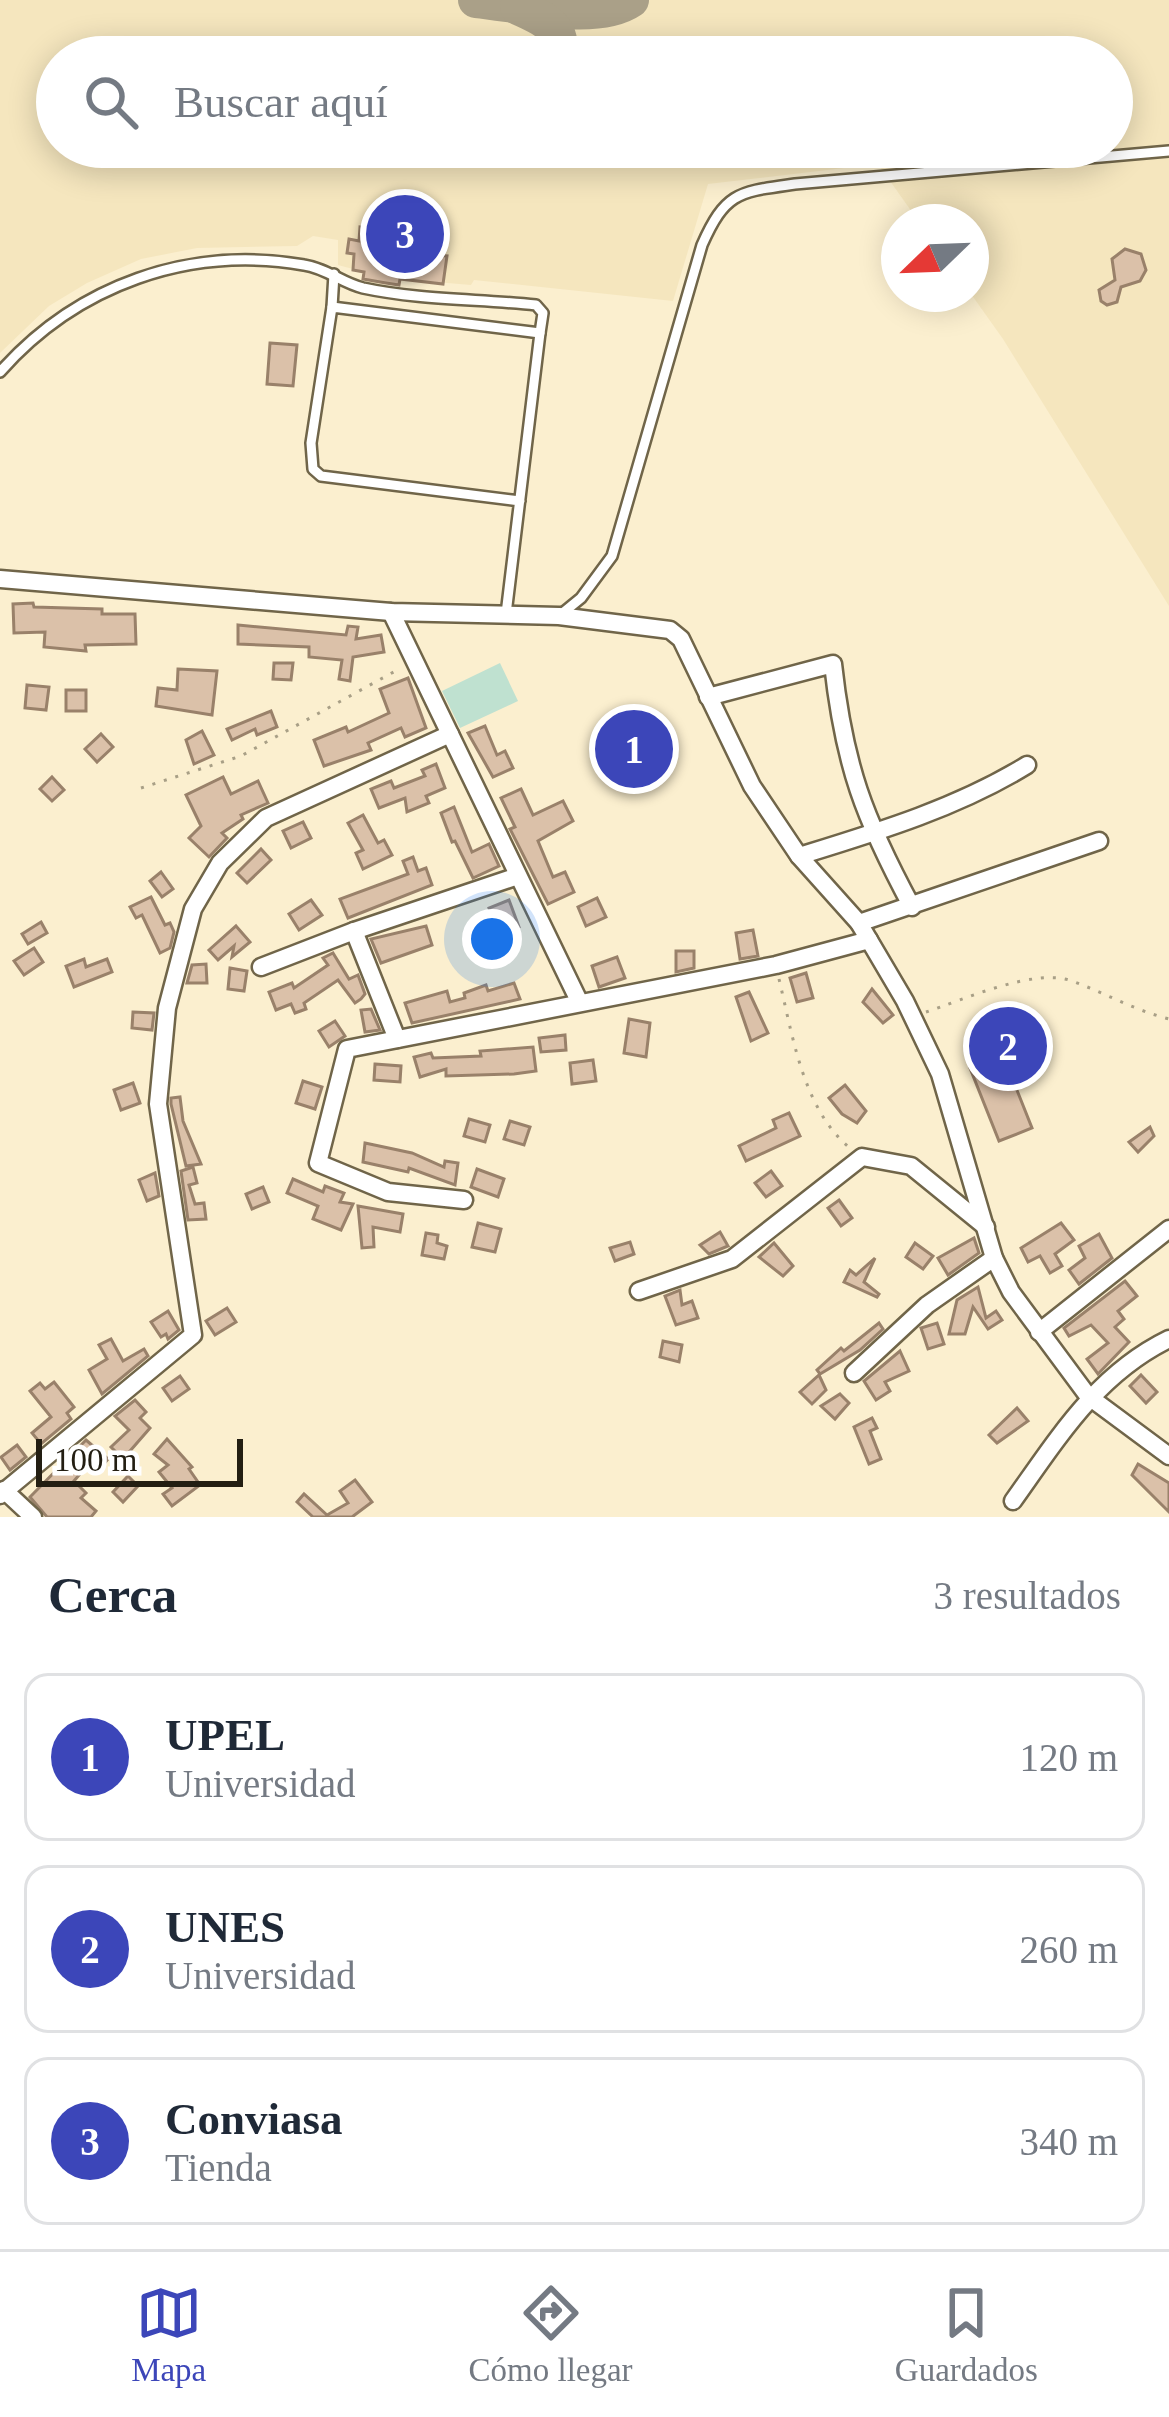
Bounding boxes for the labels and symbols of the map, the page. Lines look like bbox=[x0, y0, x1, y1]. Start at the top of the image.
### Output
pin: 3 bbox=[366, 189, 444, 279]
north arrow bbox=[881, 204, 989, 312]
pin: 1 bbox=[595, 704, 673, 794]
your location bbox=[462, 909, 522, 969]
pin: 2 bbox=[969, 1001, 1047, 1091]
scale bar bbox=[36, 1433, 243, 1486]

